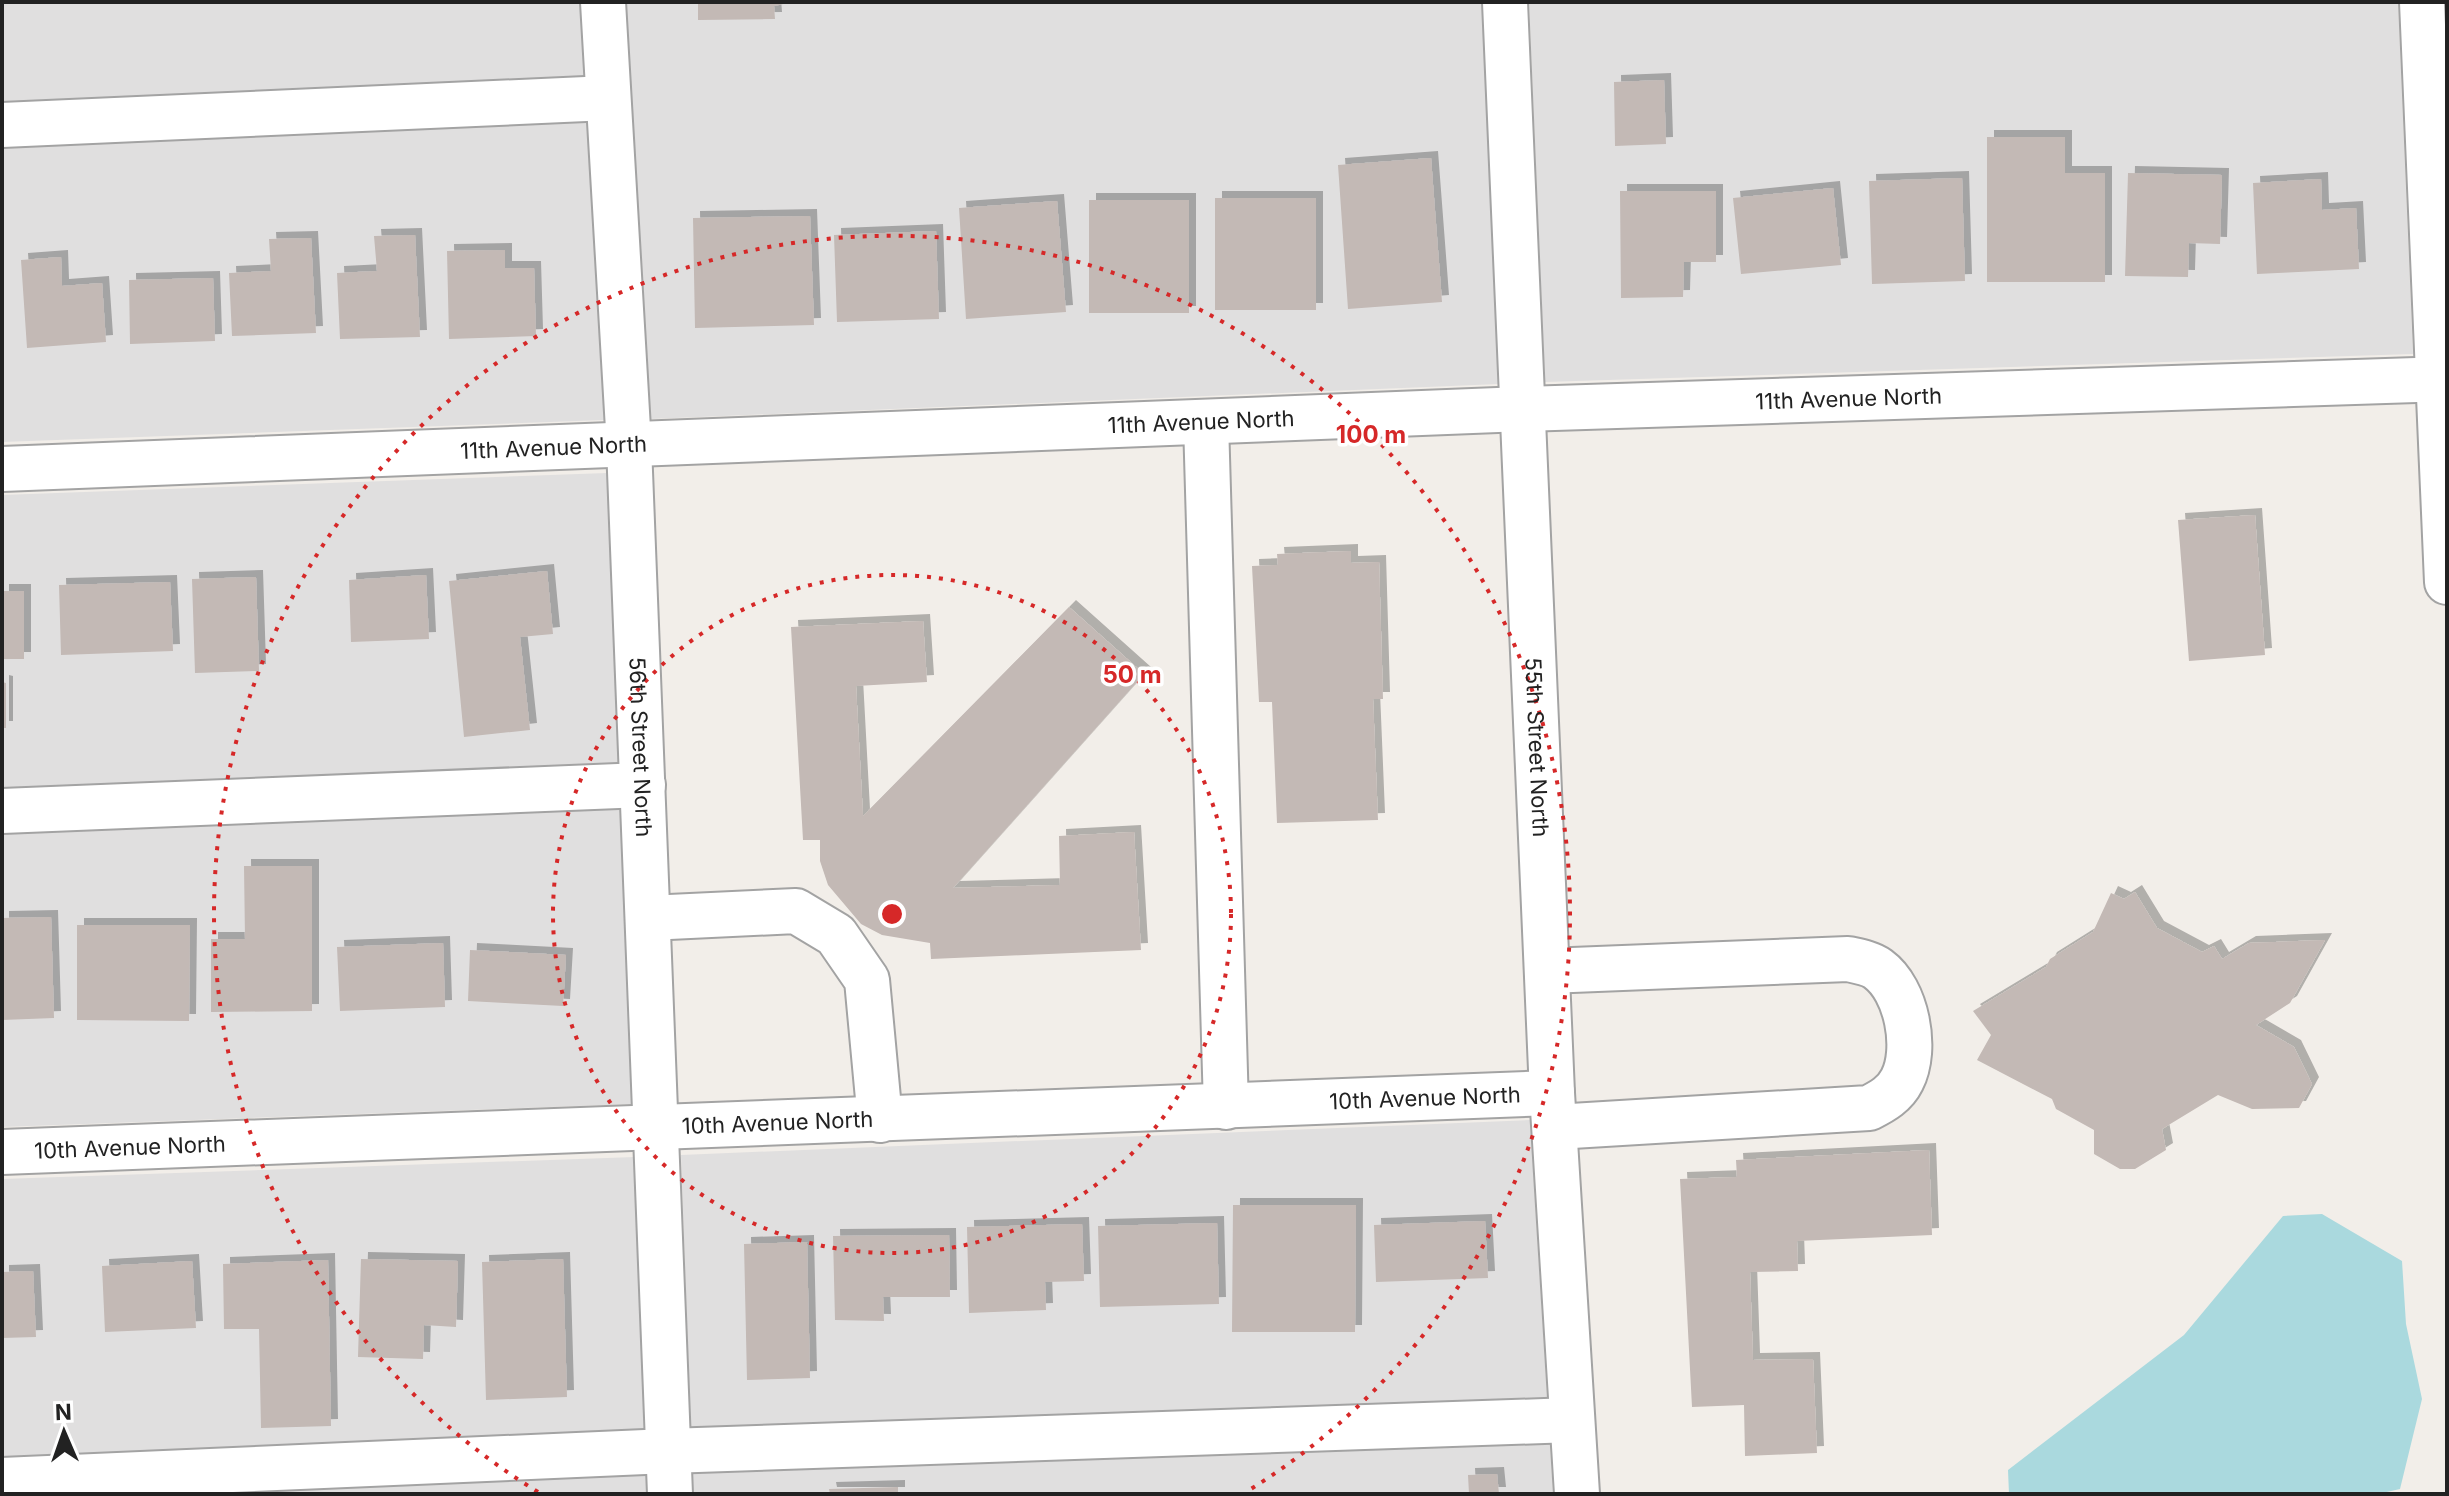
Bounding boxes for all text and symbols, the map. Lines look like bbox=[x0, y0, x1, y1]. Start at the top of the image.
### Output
street label: 11th Avenue North bbox=[1755, 382, 1942, 414]
street label: 11th Avenue North bbox=[1107, 405, 1295, 438]
text: 100 m bbox=[1336, 420, 1406, 449]
street label: 11th Avenue North bbox=[460, 431, 647, 464]
street label: 56th Street North bbox=[624, 656, 657, 838]
street label: 55th Street North bbox=[1520, 657, 1554, 838]
text: 50 m bbox=[1102, 660, 1162, 689]
centre of rings bbox=[878, 900, 906, 928]
street label: 10th Avenue North bbox=[1329, 1081, 1521, 1114]
street label: 10th Avenue North bbox=[681, 1106, 874, 1139]
street label: 10th Avenue North bbox=[34, 1130, 226, 1164]
north arrow bbox=[24, 1392, 104, 1472]
text: N bbox=[54, 1399, 72, 1425]

